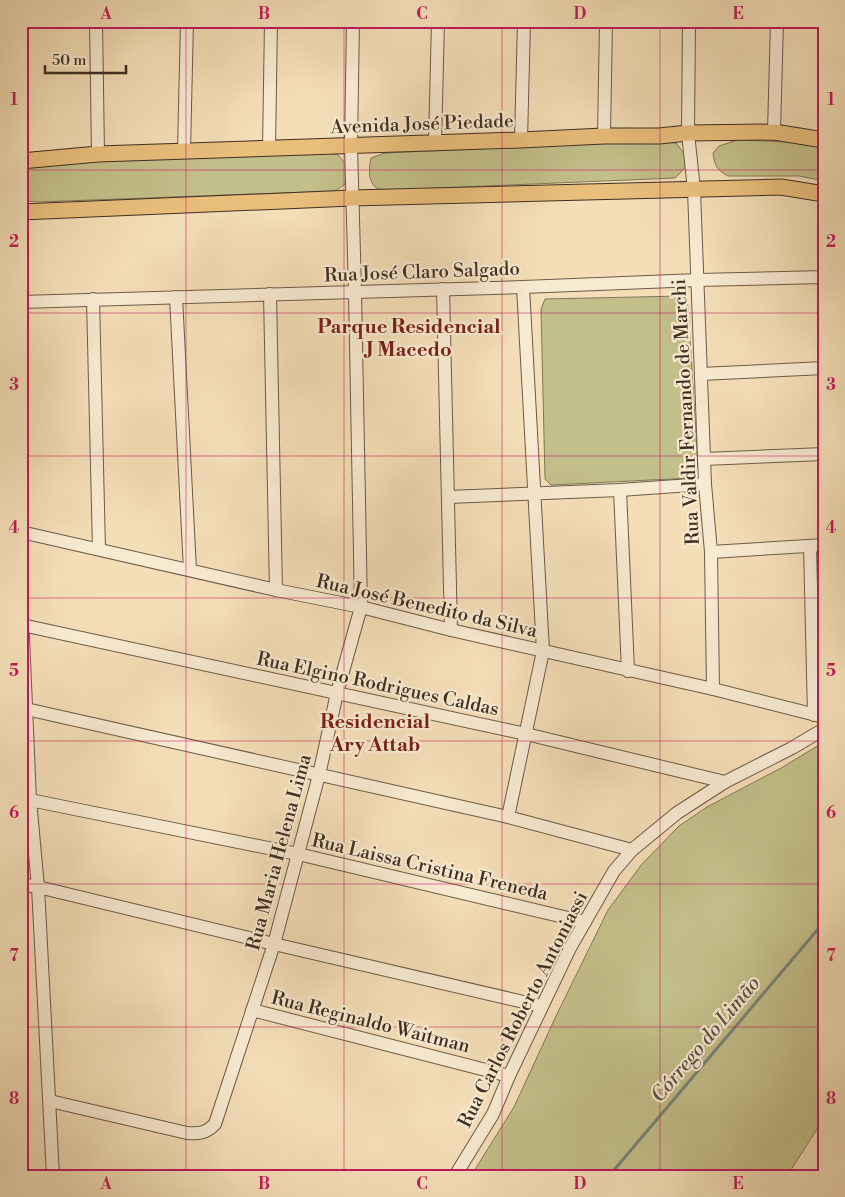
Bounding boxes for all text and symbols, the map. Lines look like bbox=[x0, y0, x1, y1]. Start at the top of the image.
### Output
text: A bbox=[99, 4, 112, 24]
text: B bbox=[258, 4, 270, 24]
text: C bbox=[416, 4, 428, 24]
text: D bbox=[574, 4, 587, 24]
text: E bbox=[732, 4, 744, 24]
scale bar bbox=[45, 42, 126, 74]
text: 50 m bbox=[52, 51, 86, 70]
text: 1 bbox=[10, 90, 18, 110]
text: 1 bbox=[827, 90, 835, 110]
street label: Avenida José Piedade bbox=[329, 109, 514, 139]
text: 2 bbox=[9, 232, 19, 252]
text: 2 bbox=[826, 232, 836, 252]
street label: Rua José Claro Salgado bbox=[324, 257, 520, 287]
street label: Rua Valdir Fernando de Marchi bbox=[667, 278, 705, 546]
district label: Parque Residencial J Macedo bbox=[317, 315, 501, 363]
text: 3 bbox=[9, 375, 19, 395]
text: 3 bbox=[826, 375, 836, 395]
text: 4 bbox=[9, 518, 20, 538]
text: 4 bbox=[826, 518, 837, 538]
street label: Rua José Benedito da Silva bbox=[314, 569, 540, 643]
street label: Rua Elgino Rodrigues Caldas bbox=[254, 647, 501, 721]
text: 5 bbox=[9, 661, 19, 681]
text: 5 bbox=[826, 661, 836, 681]
district label: Residencial Ary Attab bbox=[320, 710, 430, 758]
street label: Rua Maria Helena Lima bbox=[241, 751, 317, 953]
text: 6 bbox=[9, 803, 19, 823]
text: 6 bbox=[826, 803, 836, 823]
street label: Rua Laissa Cristina Freneda bbox=[309, 828, 551, 906]
street label: Rua Carlos Roberto Antoniassi bbox=[453, 887, 593, 1132]
text: 7 bbox=[9, 946, 19, 966]
text: 7 bbox=[826, 946, 836, 966]
water label: Córrego do Limão bbox=[646, 972, 766, 1108]
street label: Rua Reginaldo Waitman bbox=[269, 986, 473, 1058]
text: 8 bbox=[9, 1089, 19, 1109]
text: 8 bbox=[826, 1089, 836, 1109]
text: A bbox=[99, 1174, 112, 1194]
text: B bbox=[258, 1174, 270, 1194]
text: C bbox=[416, 1174, 428, 1194]
text: D bbox=[574, 1174, 587, 1194]
text: E bbox=[732, 1174, 744, 1194]

